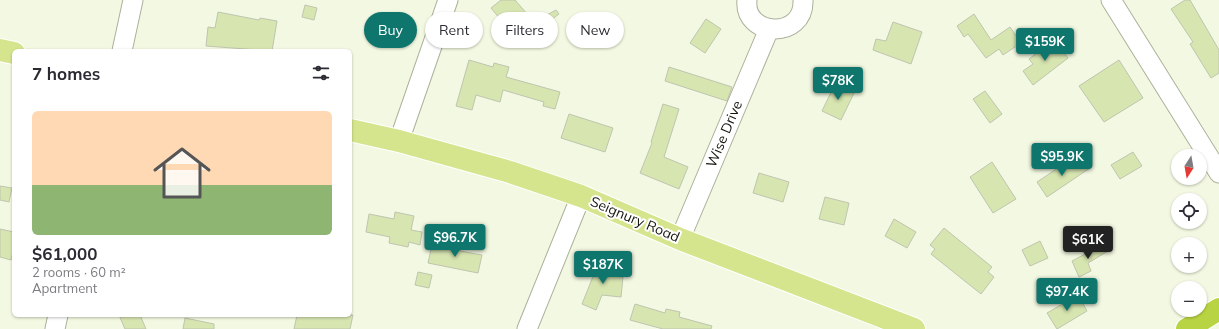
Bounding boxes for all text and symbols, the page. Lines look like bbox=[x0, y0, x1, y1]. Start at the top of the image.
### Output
chip: Buy bbox=[364, 12, 417, 48]
chip: Rent bbox=[425, 12, 483, 48]
chip: Filters bbox=[491, 12, 558, 48]
chip: New bbox=[566, 12, 624, 48]
pin: $159K bbox=[1017, 28, 1073, 62]
text: $159K bbox=[1025, 33, 1065, 49]
icon: filters bbox=[310, 62, 332, 84]
text: 7 homes bbox=[32, 63, 100, 84]
pin: $78K bbox=[814, 67, 862, 101]
text: $78K bbox=[822, 72, 854, 88]
street label: Wise Drive bbox=[702, 98, 746, 170]
icon: home bbox=[146, 137, 218, 209]
pin: $95.9K bbox=[1029, 143, 1095, 177]
text: $95.9K bbox=[1040, 148, 1084, 164]
north arrow bbox=[1171, 149, 1207, 185]
map controls bbox=[1171, 149, 1207, 317]
street label: Seignury Road bbox=[588, 192, 682, 246]
button: locate bbox=[1171, 193, 1207, 229]
pin: $96.7K bbox=[422, 224, 488, 258]
pin: $61K bbox=[1064, 226, 1112, 260]
text: $96.7K bbox=[433, 229, 477, 245]
text: $61K bbox=[1072, 231, 1104, 247]
button: + bbox=[1171, 237, 1207, 273]
text: $61,000 bbox=[32, 243, 97, 264]
pin: $187K bbox=[575, 251, 631, 285]
text: $187K bbox=[583, 256, 623, 272]
text: 2 rooms · 60 m² bbox=[32, 264, 126, 280]
pin: $97.4K bbox=[1034, 278, 1100, 312]
text: Apartment bbox=[32, 280, 97, 296]
button: − bbox=[1171, 281, 1207, 317]
text: $97.4K bbox=[1045, 283, 1089, 299]

